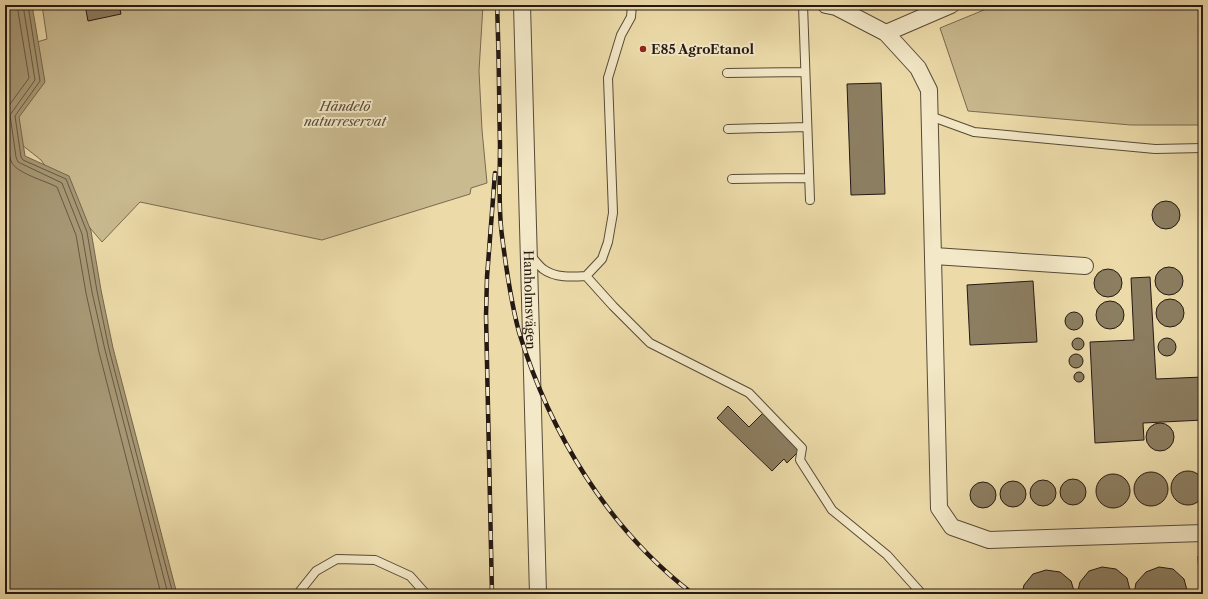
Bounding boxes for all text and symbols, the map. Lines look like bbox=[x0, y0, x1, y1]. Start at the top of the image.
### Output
place label: E85 AgroEtanol bbox=[651, 41, 754, 57]
marker: E85 AgroEtanol bbox=[638, 44, 648, 54]
park label: Händelö naturreservat bbox=[303, 98, 387, 129]
street label: Hanholmsvägen bbox=[521, 250, 539, 350]

